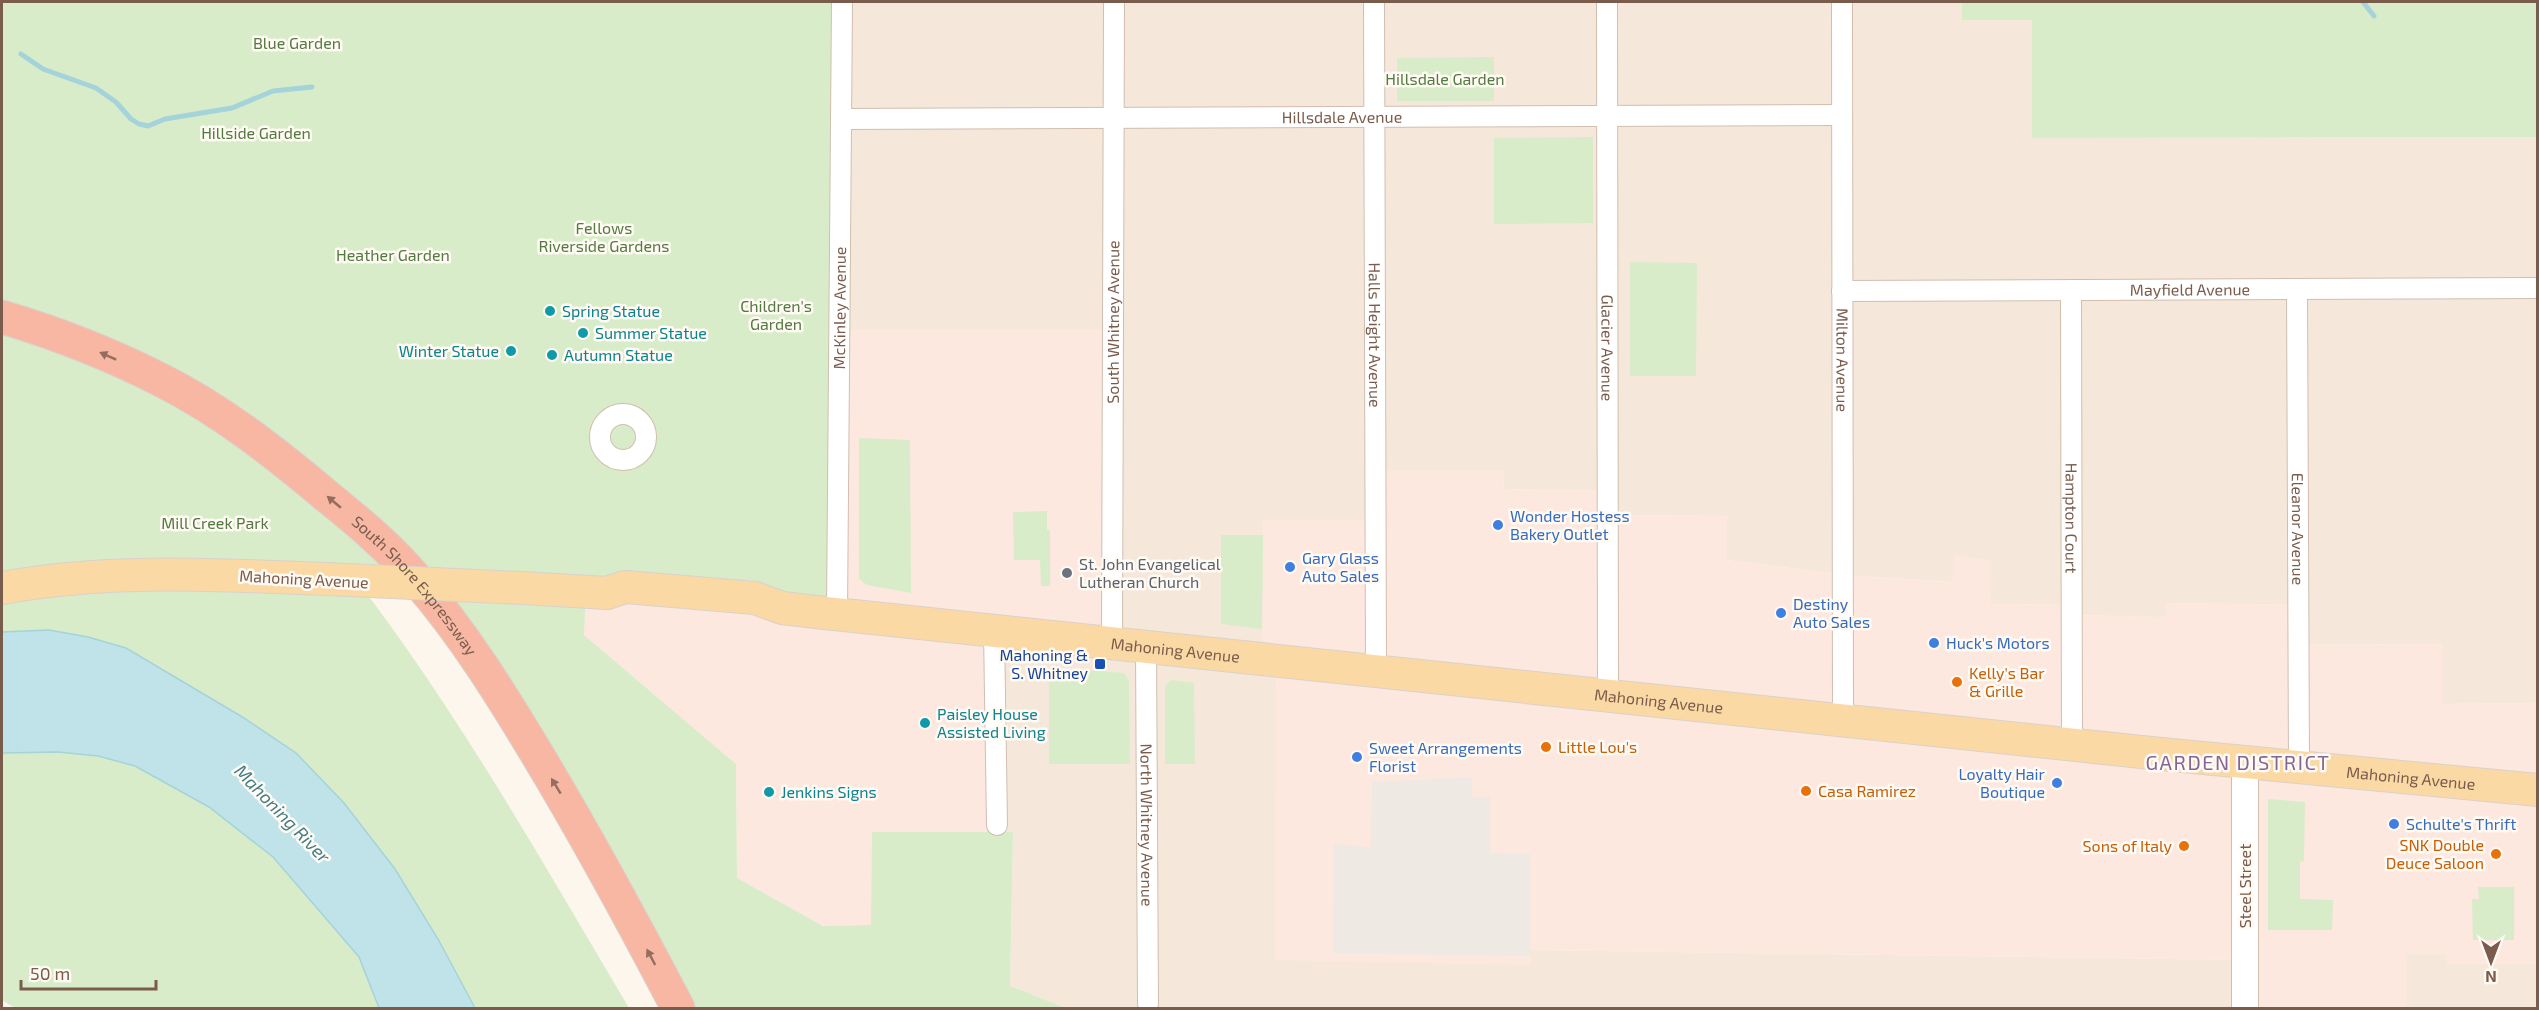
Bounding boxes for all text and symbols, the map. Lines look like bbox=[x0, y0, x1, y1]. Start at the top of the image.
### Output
park label: Blue Garden bbox=[253, 33, 341, 52]
park label: Hillsdale Garden bbox=[1385, 69, 1505, 88]
street label: Hillsdale Avenue bbox=[1282, 107, 1402, 126]
park label: Hillside Garden bbox=[201, 123, 311, 142]
park label: Fellows Riverside Gardens bbox=[539, 218, 669, 255]
street label: South Whitney Avenue bbox=[1103, 240, 1122, 404]
park label: Heather Garden bbox=[336, 245, 450, 264]
street label: McKinley Avenue bbox=[829, 246, 849, 370]
street label: Halls Height Avenue bbox=[1366, 262, 1385, 408]
street label: Mayfield Avenue bbox=[2130, 279, 2250, 299]
street label: Glacier Avenue bbox=[1598, 295, 1618, 401]
park label: Children's Garden bbox=[740, 296, 812, 333]
place label: Spring Statue bbox=[562, 301, 660, 320]
marker: Spring Statue bbox=[543, 304, 557, 318]
street label: Milton Avenue bbox=[1833, 308, 1853, 412]
place label: Summer Statue bbox=[595, 323, 707, 342]
marker: Summer Statue bbox=[576, 326, 590, 340]
place label: Winter Statue bbox=[399, 341, 499, 360]
marker: Winter Statue bbox=[504, 344, 518, 358]
place label: Autumn Statue bbox=[564, 345, 673, 364]
marker: Autumn Statue bbox=[545, 348, 559, 362]
one-way arrow bbox=[99, 352, 116, 361]
street label: Hampton Court bbox=[2062, 463, 2082, 573]
street label: Eleanor Avenue bbox=[2289, 473, 2308, 585]
one-way arrow bbox=[327, 496, 342, 509]
place label: Wonder Hostess Bakery Outlet bbox=[1510, 506, 1630, 543]
street label: South Shore Expressway bbox=[349, 511, 482, 659]
park label: Mill Creek Park bbox=[161, 513, 269, 532]
marker: Wonder Hostess Bakery Outlet bbox=[1491, 518, 1505, 532]
place label: Gary Glass Auto Sales bbox=[1302, 548, 1379, 585]
place label: St. John Evangelical Lutheran Church bbox=[1079, 554, 1221, 591]
marker: Gary Glass Auto Sales bbox=[1283, 560, 1297, 574]
street label: Mahoning Avenue bbox=[239, 566, 369, 591]
marker: St. John Evangelical Lutheran Church bbox=[1060, 566, 1074, 580]
place label: Destiny Auto Sales bbox=[1793, 594, 1870, 631]
marker: Destiny Auto Sales bbox=[1774, 606, 1788, 620]
street label: Mahoning Avenue bbox=[1110, 633, 1241, 666]
place label: Huck's Motors bbox=[1946, 633, 2050, 652]
marker: Huck's Motors bbox=[1927, 636, 1941, 650]
place label: Mahoning & S. Whitney bbox=[999, 645, 1089, 682]
marker: Mahoning & S. Whitney bbox=[1093, 657, 1107, 671]
place label: Kelly's Bar & Grille bbox=[1969, 663, 2045, 700]
marker: Kelly's Bar & Grille bbox=[1950, 675, 1964, 689]
street label: Mahoning Avenue bbox=[1593, 684, 1724, 717]
place label: Paisley House Assisted Living bbox=[937, 704, 1046, 741]
marker: Paisley House Assisted Living bbox=[918, 716, 932, 730]
place label: Little Lou's bbox=[1558, 737, 1637, 756]
place label: Sweet Arrangements Florist bbox=[1369, 738, 1522, 775]
marker: Little Lou's bbox=[1539, 740, 1553, 754]
street label: North Whitney Avenue bbox=[1138, 743, 1157, 907]
marker: Sweet Arrangements Florist bbox=[1350, 750, 1364, 764]
district label: GARDEN DISTRICT bbox=[2146, 750, 2330, 774]
water label: Mahoning River bbox=[230, 760, 336, 868]
street label: Mahoning Avenue bbox=[2345, 762, 2476, 793]
place label: Loyalty Hair Boutique bbox=[1958, 764, 2046, 801]
marker: Loyalty Hair Boutique bbox=[2050, 776, 2064, 790]
one-way arrow bbox=[551, 778, 562, 794]
place label: Casa Ramirez bbox=[1818, 781, 1916, 800]
place label: Jenkins Signs bbox=[781, 782, 877, 801]
marker: Casa Ramirez bbox=[1799, 784, 1813, 798]
marker: Jenkins Signs bbox=[762, 785, 776, 799]
place label: Schulte's Thrift bbox=[2406, 814, 2516, 833]
marker: Schulte's Thrift bbox=[2387, 817, 2401, 831]
place label: SNK Double Deuce Saloon bbox=[2386, 835, 2484, 872]
place label: Sons of Italy bbox=[2083, 836, 2173, 855]
marker: Sons of Italy bbox=[2177, 839, 2191, 853]
street label: Steel Street bbox=[2235, 844, 2254, 928]
marker: SNK Double Deuce Saloon bbox=[2489, 847, 2503, 861]
north arrow bbox=[2461, 932, 2521, 992]
one-way arrow bbox=[646, 948, 656, 965]
scale bar bbox=[21, 953, 156, 991]
text: 50 m bbox=[30, 962, 70, 984]
text: N bbox=[2485, 968, 2497, 987]

